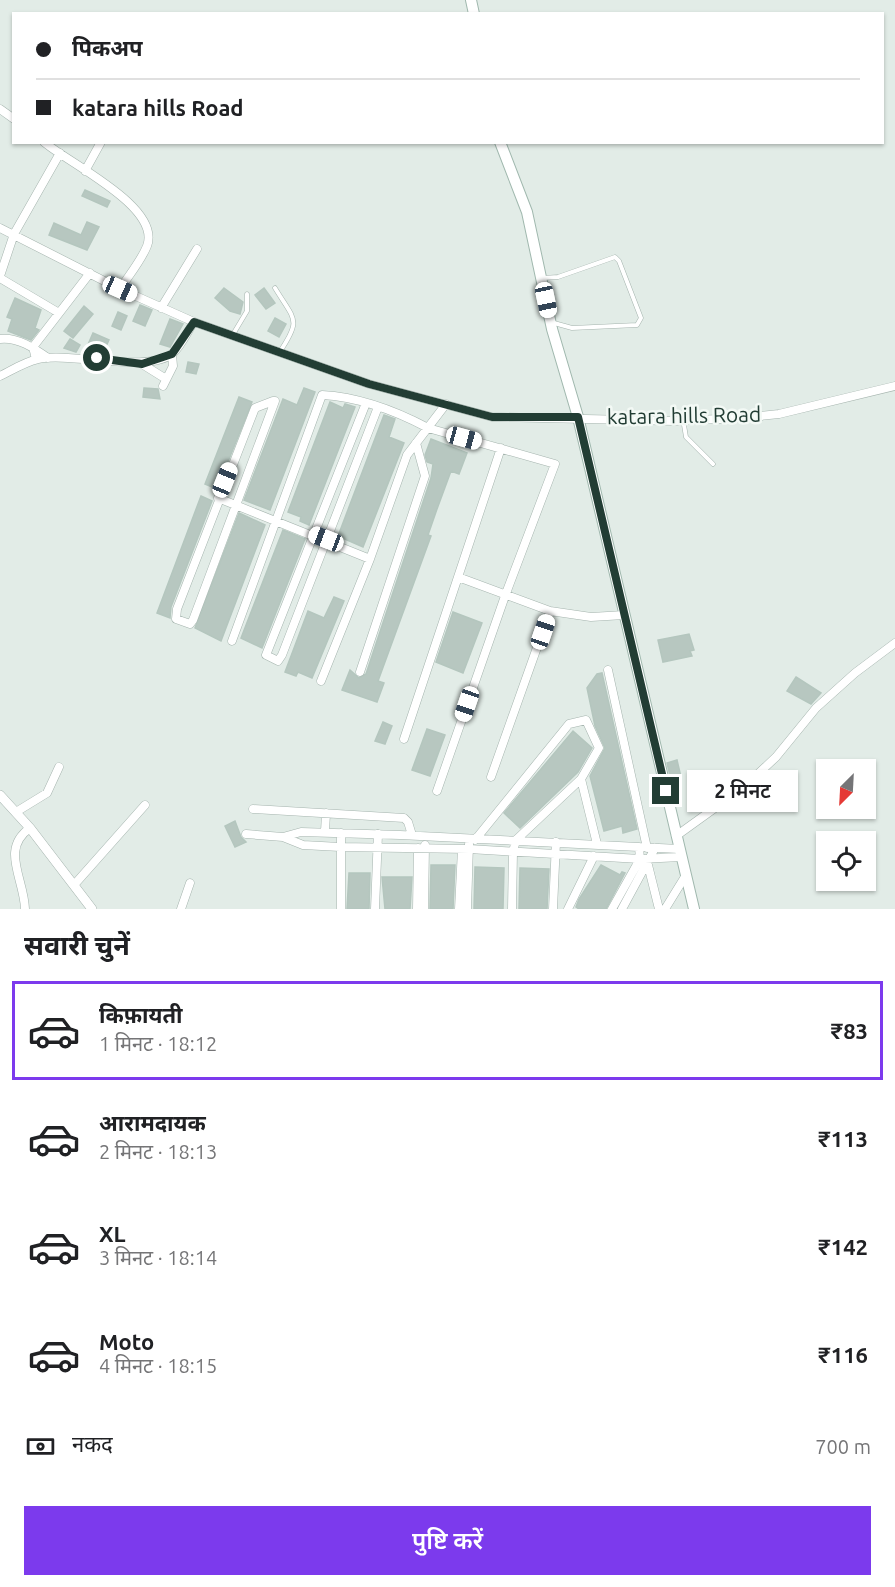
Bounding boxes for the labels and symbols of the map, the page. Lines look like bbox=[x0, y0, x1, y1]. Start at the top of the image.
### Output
car bbox=[100, 273, 140, 305]
car bbox=[533, 281, 559, 319]
route start bbox=[83, 344, 110, 371]
street label: katara hills Road bbox=[607, 402, 761, 428]
car bbox=[444, 425, 484, 451]
car bbox=[210, 460, 240, 500]
car bbox=[306, 524, 346, 554]
car bbox=[529, 612, 557, 652]
car bbox=[453, 684, 481, 724]
north arrow bbox=[816, 759, 876, 819]
callout: 2 मिनट bbox=[687, 770, 798, 812]
route end bbox=[652, 777, 679, 804]

